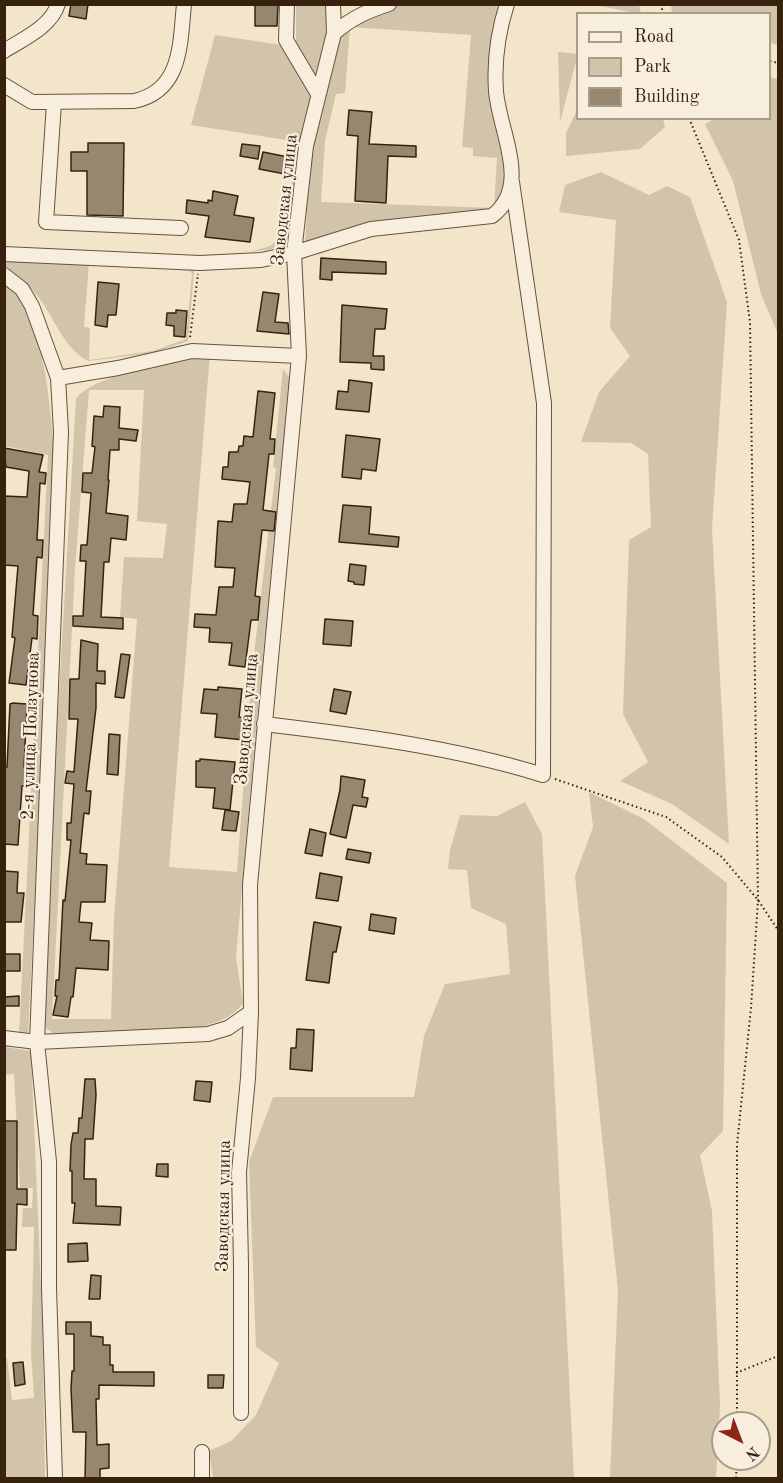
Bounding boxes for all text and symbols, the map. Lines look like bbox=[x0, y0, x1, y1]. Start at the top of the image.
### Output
legend bbox=[576, 12, 771, 120]
text: Road bbox=[634, 28, 674, 46]
text: Park bbox=[634, 58, 671, 76]
text: Building bbox=[634, 88, 699, 106]
street label: Заводская улица bbox=[267, 133, 303, 267]
street label: 2-я улица Ползунова bbox=[17, 651, 45, 821]
street label: Заводская улица bbox=[230, 652, 264, 786]
street label: Заводская улица bbox=[212, 1140, 236, 1272]
north arrow bbox=[711, 1411, 771, 1471]
text: N bbox=[742, 1443, 762, 1463]

